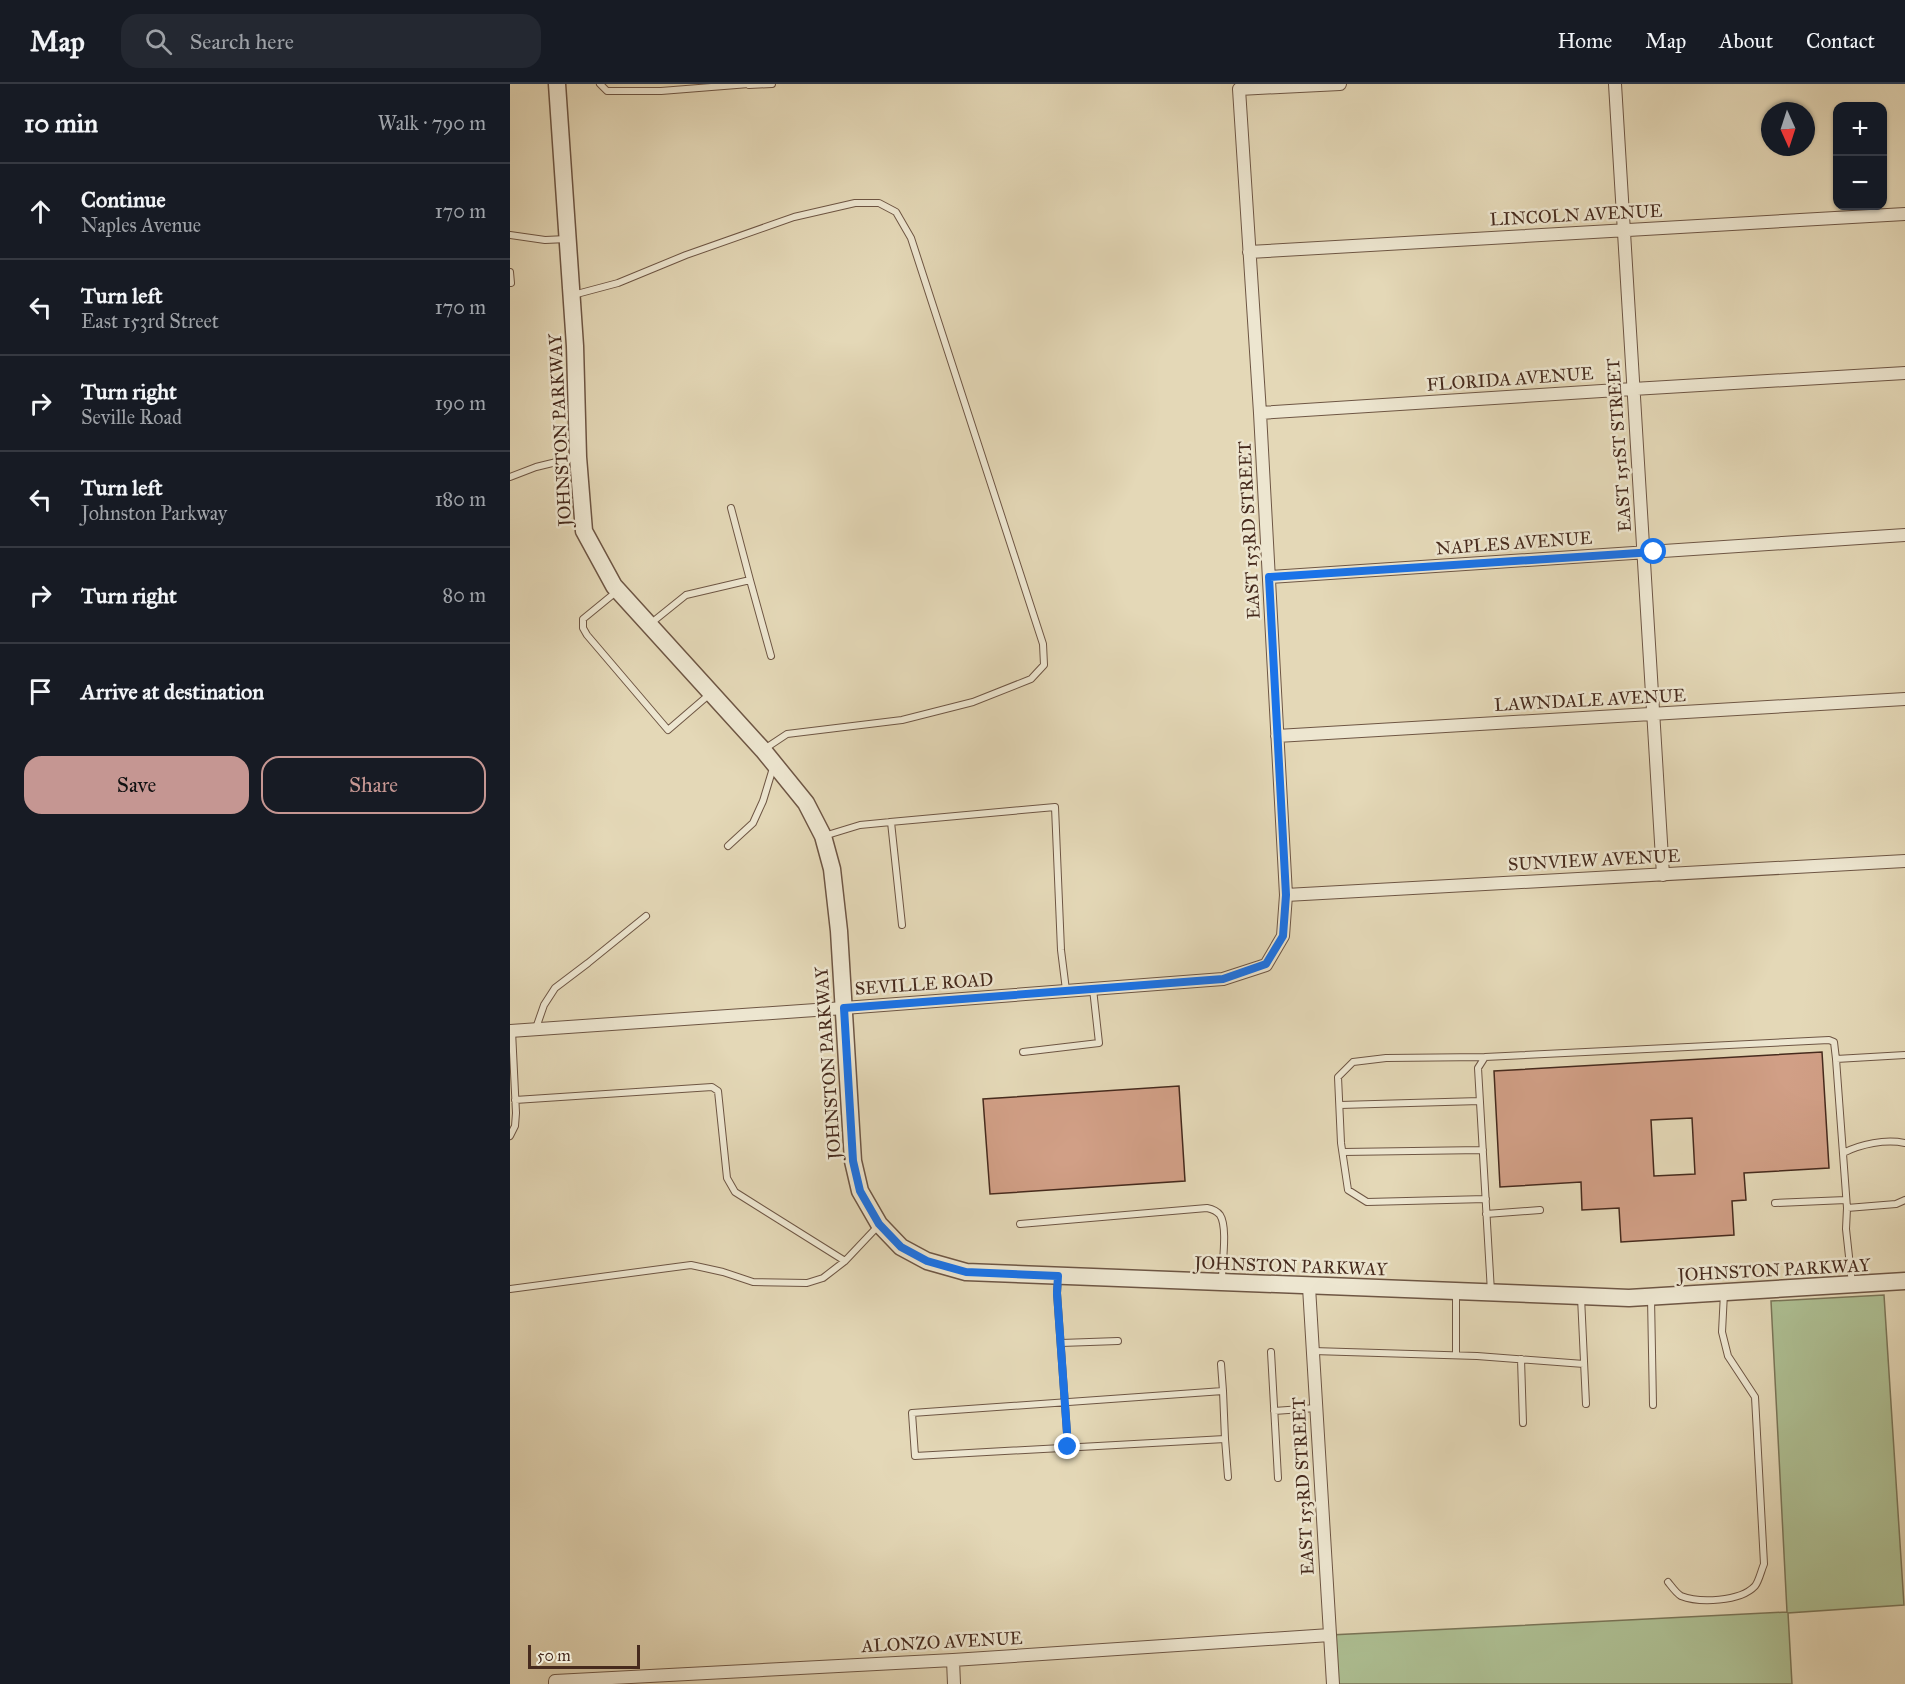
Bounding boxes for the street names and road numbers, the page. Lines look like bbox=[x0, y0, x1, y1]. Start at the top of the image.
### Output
street label: LINCOLN AVENUE bbox=[1489, 199, 1663, 231]
street label: JOHNSTON PARKWAY bbox=[544, 332, 577, 529]
street label: EAST 151ST STREET bbox=[1602, 357, 1636, 533]
street label: FLORIDA AVENUE bbox=[1426, 362, 1594, 396]
street label: EAST 153RD STREET bbox=[1233, 440, 1265, 620]
street label: NAPLES AVENUE bbox=[1435, 527, 1593, 559]
street label: LAWNDALE AVENUE bbox=[1494, 684, 1687, 716]
street label: SUNVIEW AVENUE bbox=[1507, 845, 1681, 875]
street label: JOHNSTON PARKWAY bbox=[810, 965, 847, 1162]
street label: SEVILLE ROAD bbox=[854, 968, 994, 1000]
street label: JOHNSTON PARKWAY bbox=[1192, 1252, 1388, 1281]
street label: JOHNSTON PARKWAY bbox=[1675, 1254, 1872, 1287]
street label: EAST 153RD STREET bbox=[1287, 1396, 1319, 1576]
street label: ALONZO AVENUE bbox=[860, 1627, 1023, 1657]

